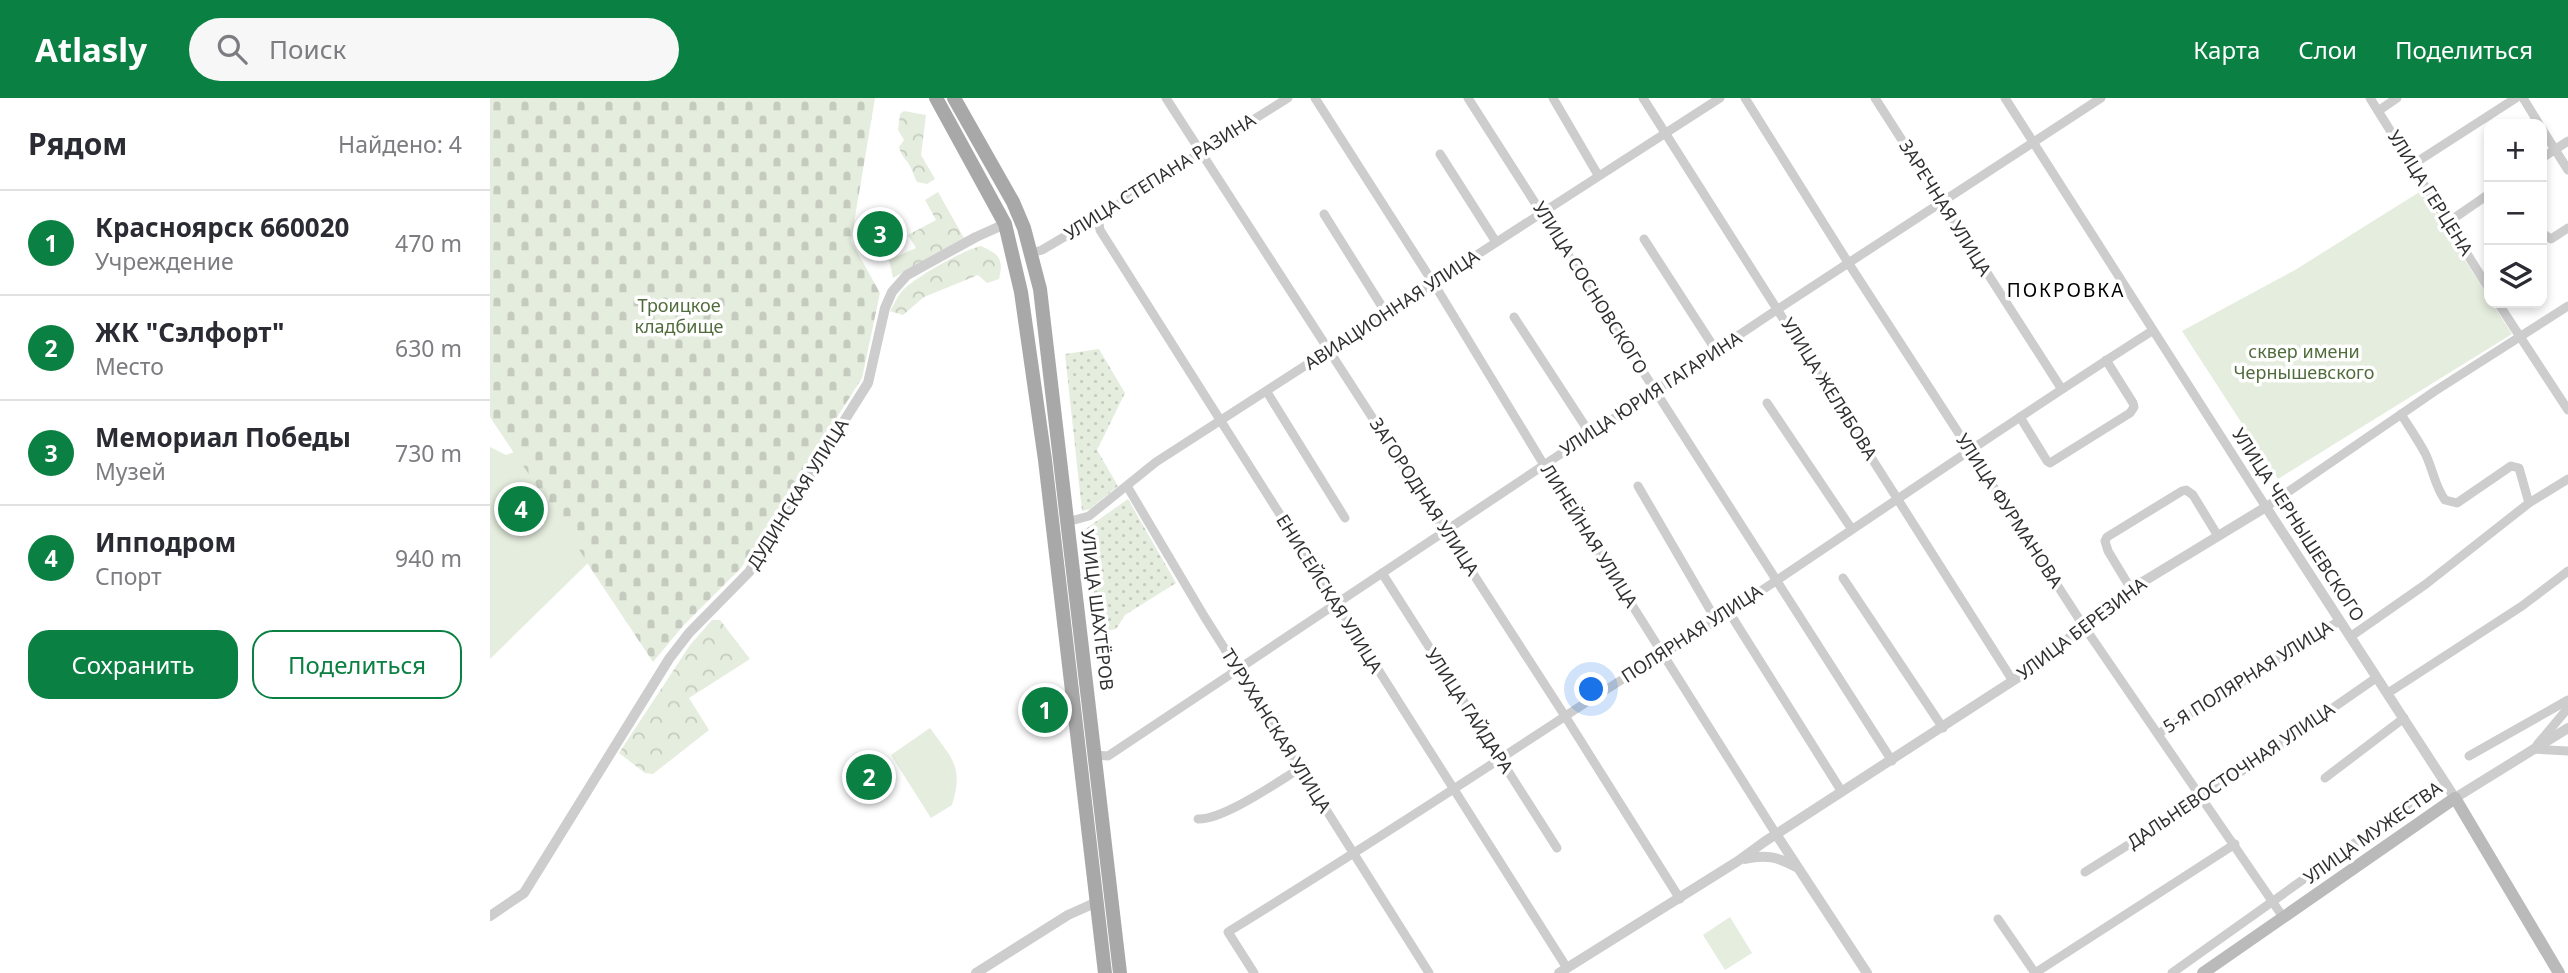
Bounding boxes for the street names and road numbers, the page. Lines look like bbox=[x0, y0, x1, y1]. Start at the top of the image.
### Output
street label: УЛИЦА СТЕПАНА РАЗИНА bbox=[1059, 107, 1260, 245]
street label: УЛИЦА ГЕРЦЕНА bbox=[2383, 125, 2479, 260]
street label: ЗАРЕЧНАЯ УЛИЦА bbox=[1894, 135, 1998, 281]
street label: УЛИЦА СОСНОВСКОГО bbox=[1528, 197, 1654, 378]
street label: АВИАЦИОННАЯ УЛИЦА bbox=[1299, 243, 1484, 375]
street label: УЛИЦА ЖЕЛЯБОВА bbox=[1776, 313, 1884, 465]
street label: УЛИЦА ЮРИЯ ГАГАРИНА bbox=[1555, 325, 1746, 461]
street label: ДУДИНСКАЯ УЛИЦА bbox=[741, 413, 854, 573]
street label: ЗАГОРОДНАЯ УЛИЦА bbox=[1365, 413, 1485, 580]
street label: УЛИЦА ЧЕРНЫШЕВСКОГО bbox=[2227, 423, 2370, 626]
street label: УЛИЦА ФУРМАНОВА bbox=[1951, 429, 2069, 593]
street label: ЛИНЕЙНАЯ УЛИЦА bbox=[1536, 459, 1644, 612]
street label: ЕНИСЕЙСКАЯ УЛИЦА bbox=[1271, 510, 1389, 678]
street label: УЛИЦА ШАХТЁРОВ bbox=[1076, 528, 1120, 692]
street label: УЛИЦА БЕРЕЗИНА bbox=[2012, 571, 2151, 685]
street label: ПОЛЯРНАЯ УЛИЦА bbox=[1617, 578, 1767, 688]
street label: 5-Я ПОЛЯРНАЯ УЛИЦА bbox=[2158, 614, 2337, 738]
street label: УЛИЦА ГАЙДАРА bbox=[1421, 643, 1519, 778]
street label: ТУРУХАНСКАЯ УЛИЦА bbox=[1217, 644, 1337, 817]
street label: ДАЛЬНЕВОСТОЧНАЯ УЛИЦА bbox=[2122, 696, 2339, 854]
street label: УЛИЦА МУЖЕСТВА bbox=[2299, 775, 2447, 889]

